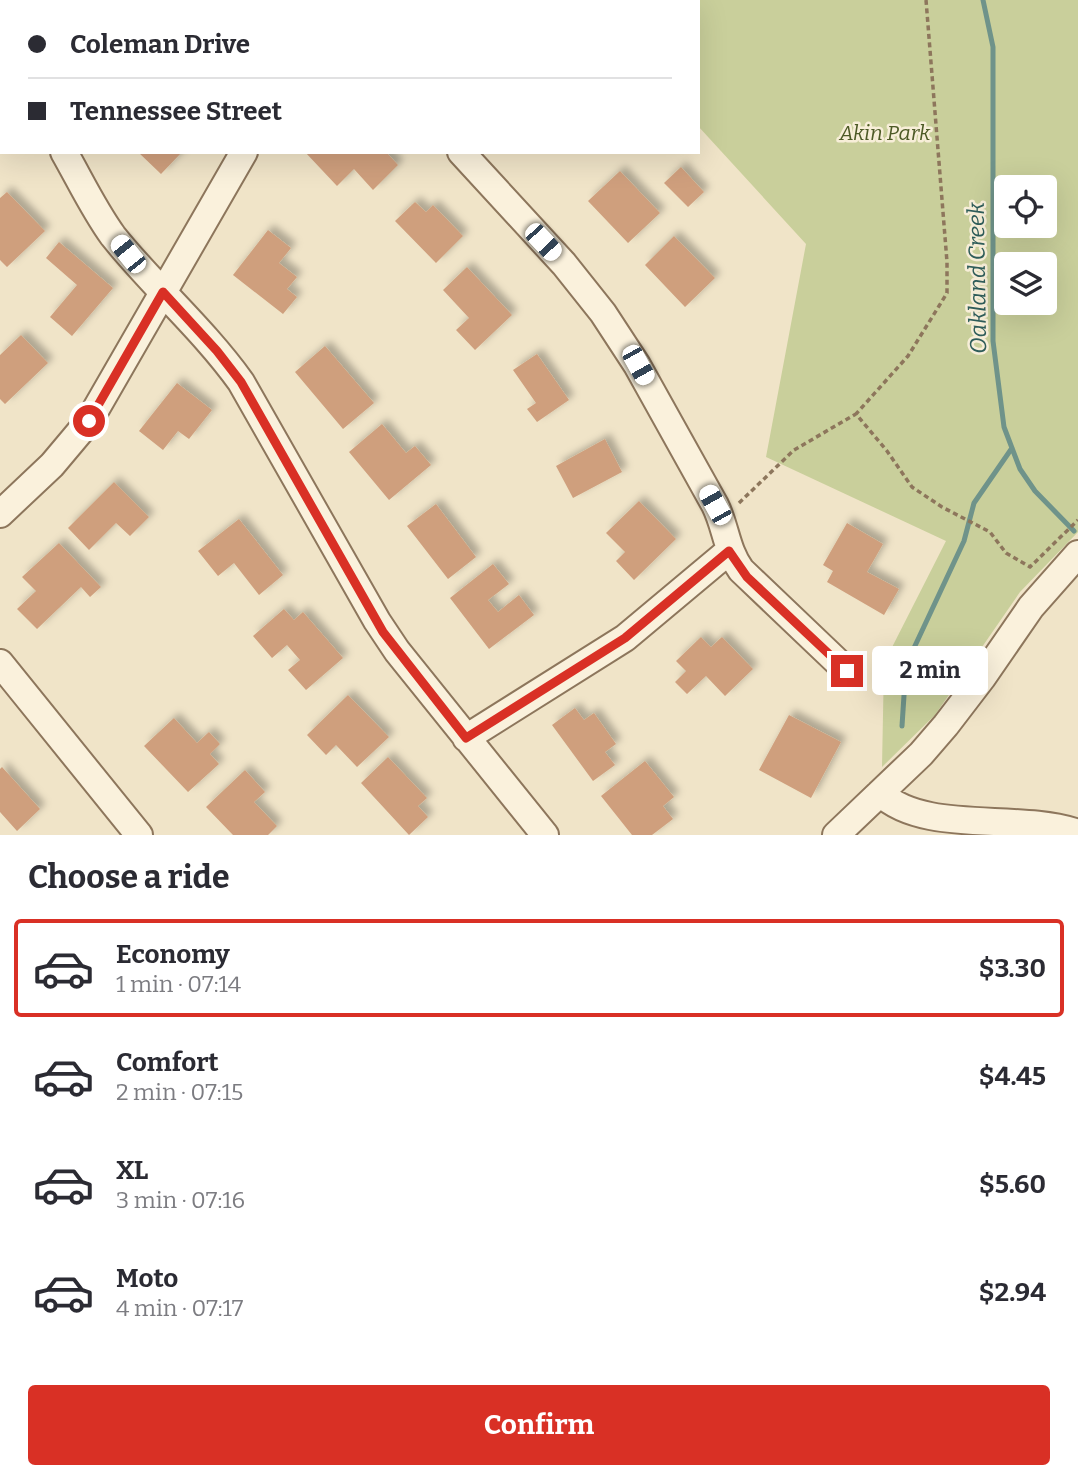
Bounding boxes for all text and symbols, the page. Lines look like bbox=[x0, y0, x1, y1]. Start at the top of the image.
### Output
text: Coleman Drive bbox=[70, 29, 250, 60]
text: Tennessee Street bbox=[70, 96, 282, 127]
park label: Akin Park bbox=[839, 120, 931, 146]
map controls bbox=[994, 175, 1057, 315]
button: locate bbox=[994, 175, 1057, 238]
water label: Oakland Creek bbox=[962, 201, 992, 354]
car bbox=[521, 219, 566, 265]
car bbox=[107, 231, 150, 277]
button: layers bbox=[994, 252, 1057, 315]
car bbox=[619, 342, 658, 388]
route start bbox=[73, 405, 105, 437]
car bbox=[696, 482, 735, 528]
callout: 2 min bbox=[872, 646, 987, 696]
route end bbox=[831, 655, 863, 687]
text: 2 min bbox=[899, 656, 961, 684]
text: Choose a ride bbox=[28, 858, 229, 896]
icon: car bbox=[32, 937, 95, 1000]
text: Economy bbox=[116, 939, 230, 970]
text: $3.30 bbox=[979, 953, 1046, 984]
text: 1 min · 07:14 bbox=[116, 970, 241, 998]
icon: car bbox=[32, 1045, 95, 1108]
text: Comfort bbox=[116, 1047, 219, 1078]
text: $4.45 bbox=[979, 1061, 1046, 1092]
text: 2 min · 07:15 bbox=[116, 1078, 243, 1106]
icon: car bbox=[32, 1153, 95, 1216]
text: XL bbox=[116, 1155, 148, 1186]
text: $5.60 bbox=[979, 1169, 1046, 1200]
text: 3 min · 07:16 bbox=[116, 1186, 245, 1214]
icon: car bbox=[32, 1261, 95, 1324]
text: Moto bbox=[116, 1263, 178, 1294]
text: $2.94 bbox=[979, 1277, 1046, 1308]
text: 4 min · 07:17 bbox=[116, 1294, 243, 1322]
button: Confirm bbox=[28, 1385, 1050, 1465]

